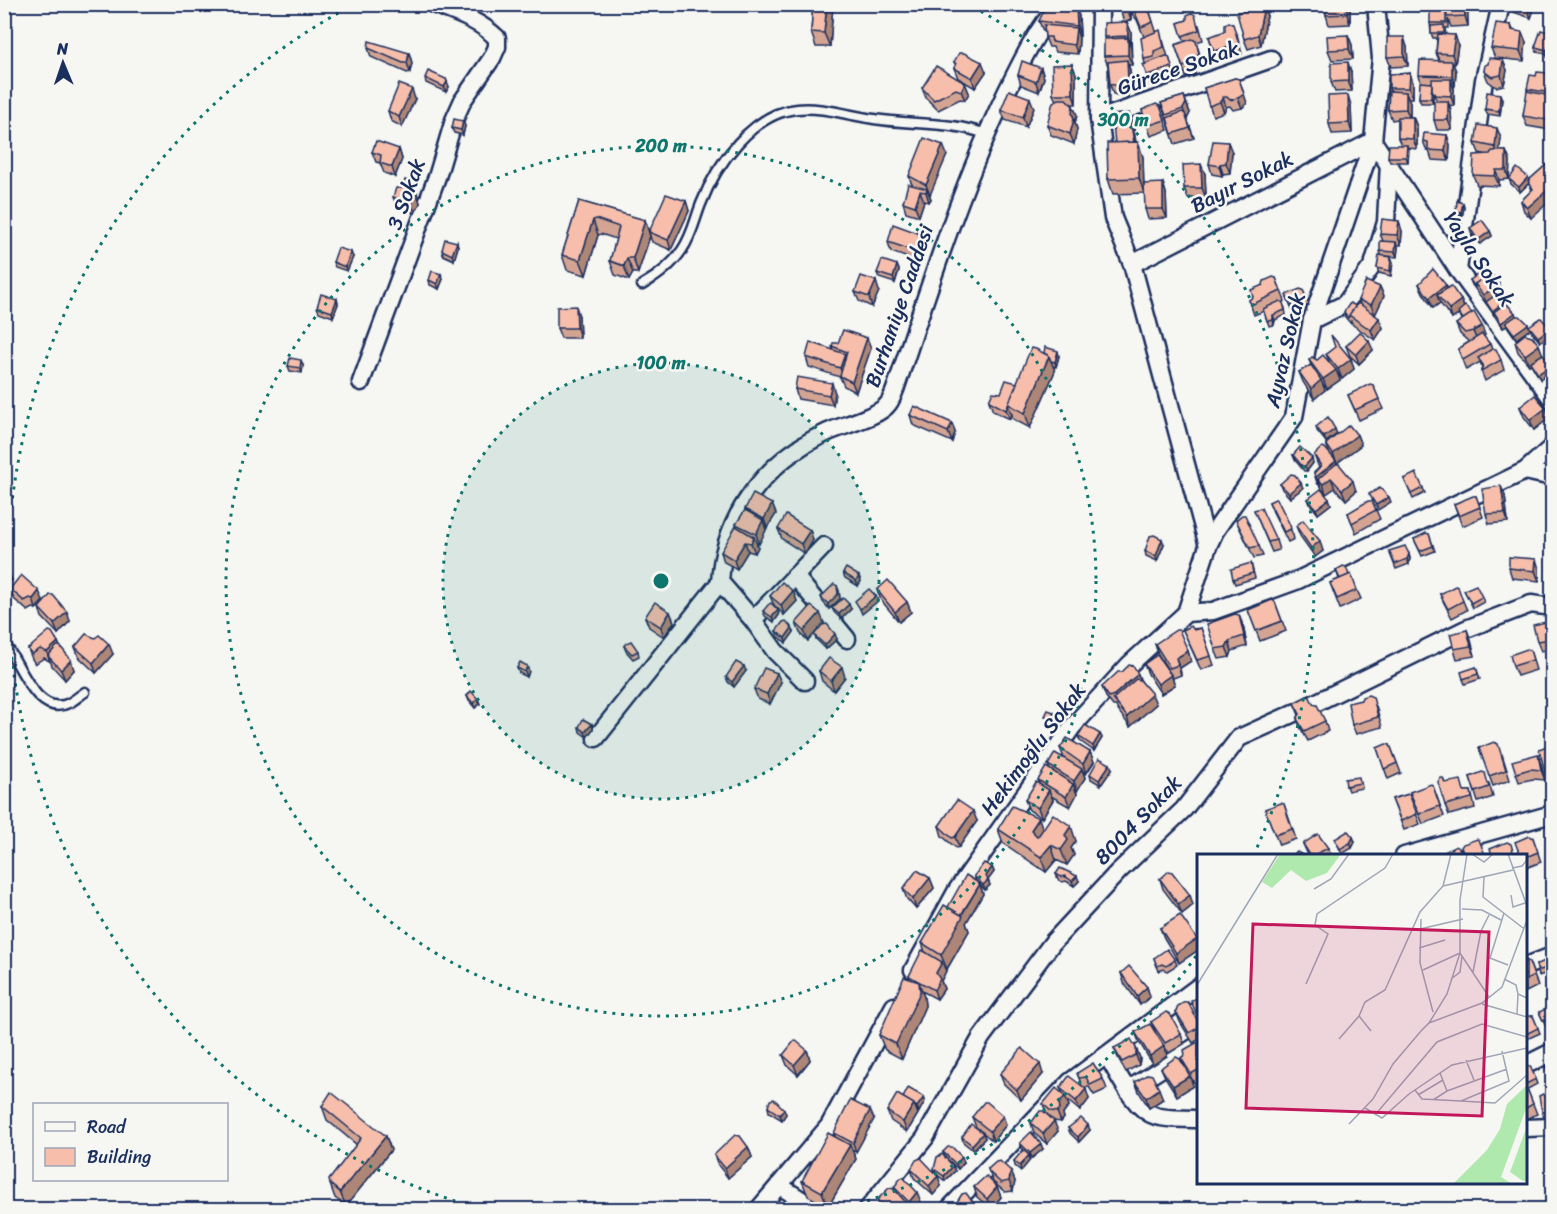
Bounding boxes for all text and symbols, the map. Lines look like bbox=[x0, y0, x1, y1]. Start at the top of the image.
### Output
street label: Gürece Sokak bbox=[1112, 29, 1245, 107]
north arrow bbox=[33, 33, 93, 93]
text: N bbox=[55, 34, 69, 63]
text: 300 m bbox=[1096, 104, 1149, 136]
text: 200 m bbox=[634, 130, 687, 162]
street label: Bayır Sokak bbox=[1184, 140, 1300, 224]
street label: 3 Sokak bbox=[376, 153, 436, 235]
street label: Yayla Sokak bbox=[1433, 203, 1526, 316]
street label: Burhaniye Caddesi bbox=[853, 218, 945, 393]
street label: Ayvaz Sokak bbox=[1253, 289, 1317, 412]
text: 100 m bbox=[637, 347, 686, 379]
centre of rings bbox=[651, 571, 671, 591]
street label: Hekimoğlu Sokak bbox=[970, 674, 1096, 824]
street label: 8004 Sokak bbox=[1085, 766, 1191, 874]
inset map bbox=[1197, 854, 1527, 1184]
legend bbox=[33, 1103, 228, 1181]
text: Road bbox=[87, 1111, 127, 1143]
text: Building bbox=[87, 1141, 151, 1173]

